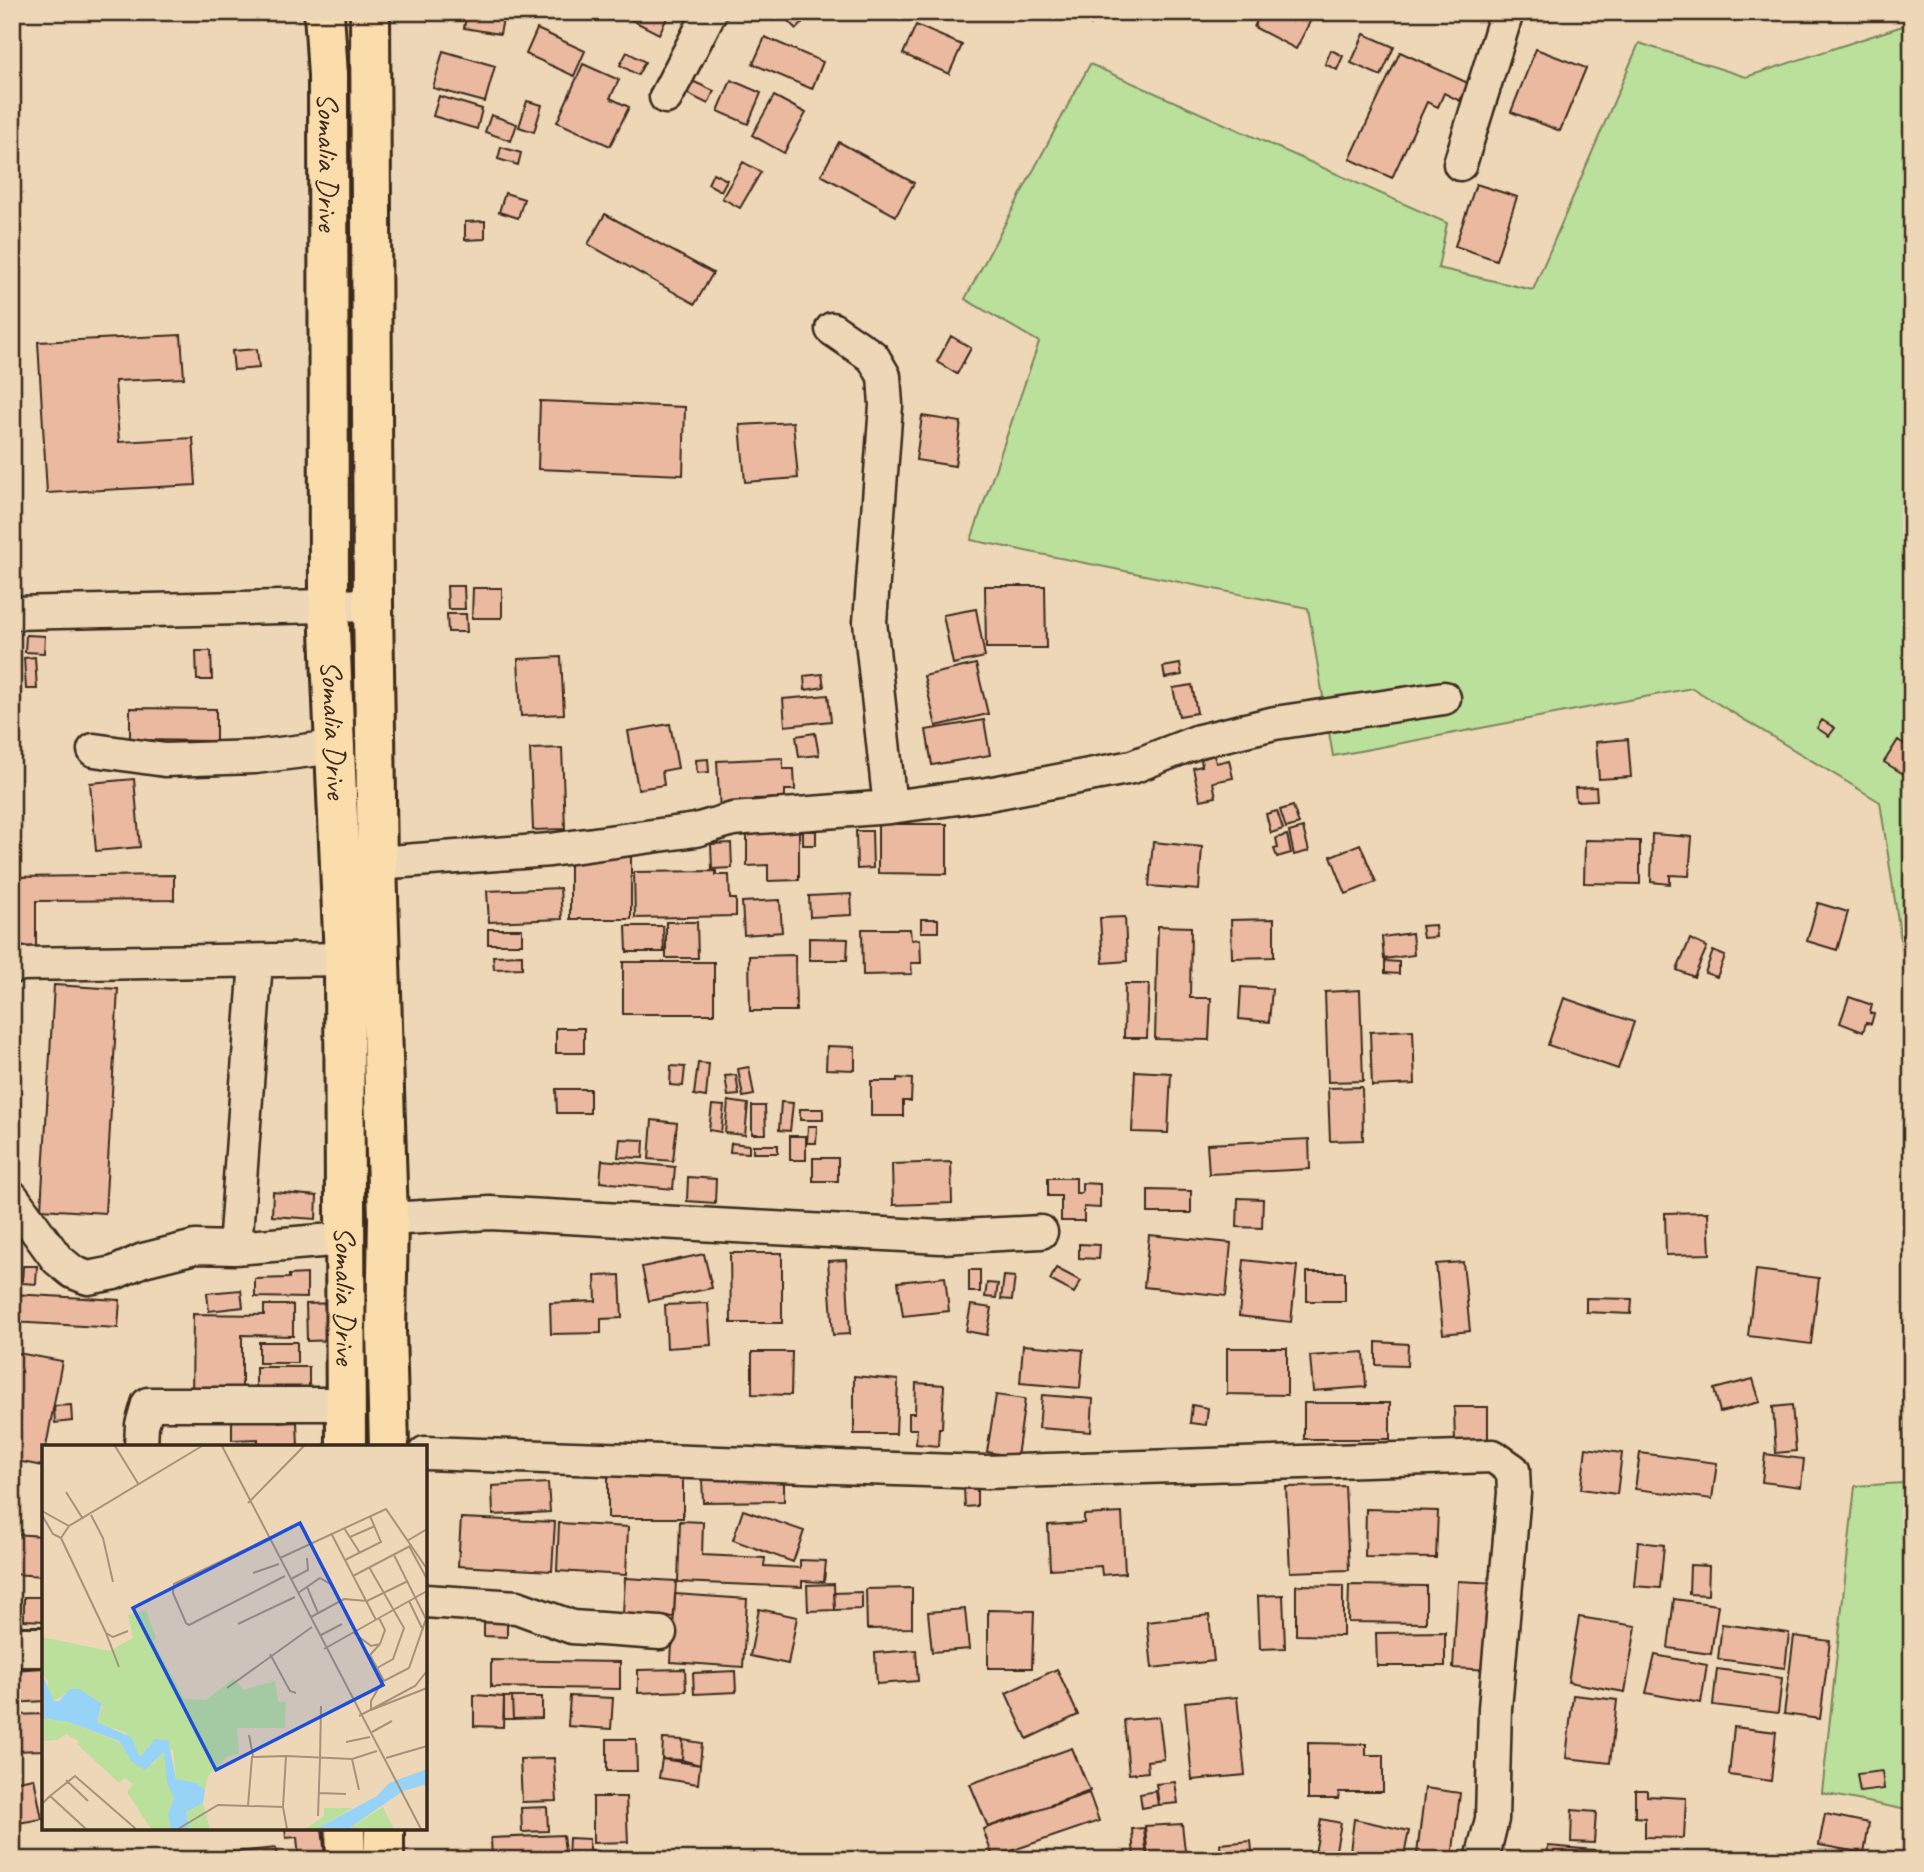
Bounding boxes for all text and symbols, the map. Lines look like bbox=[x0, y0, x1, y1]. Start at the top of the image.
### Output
street label: Somalia Drive bbox=[309, 93, 347, 233]
street label: Somalia Drive bbox=[312, 660, 356, 802]
street label: Somalia Drive bbox=[326, 1226, 365, 1367]
inset map bbox=[42, 1445, 427, 1830]

